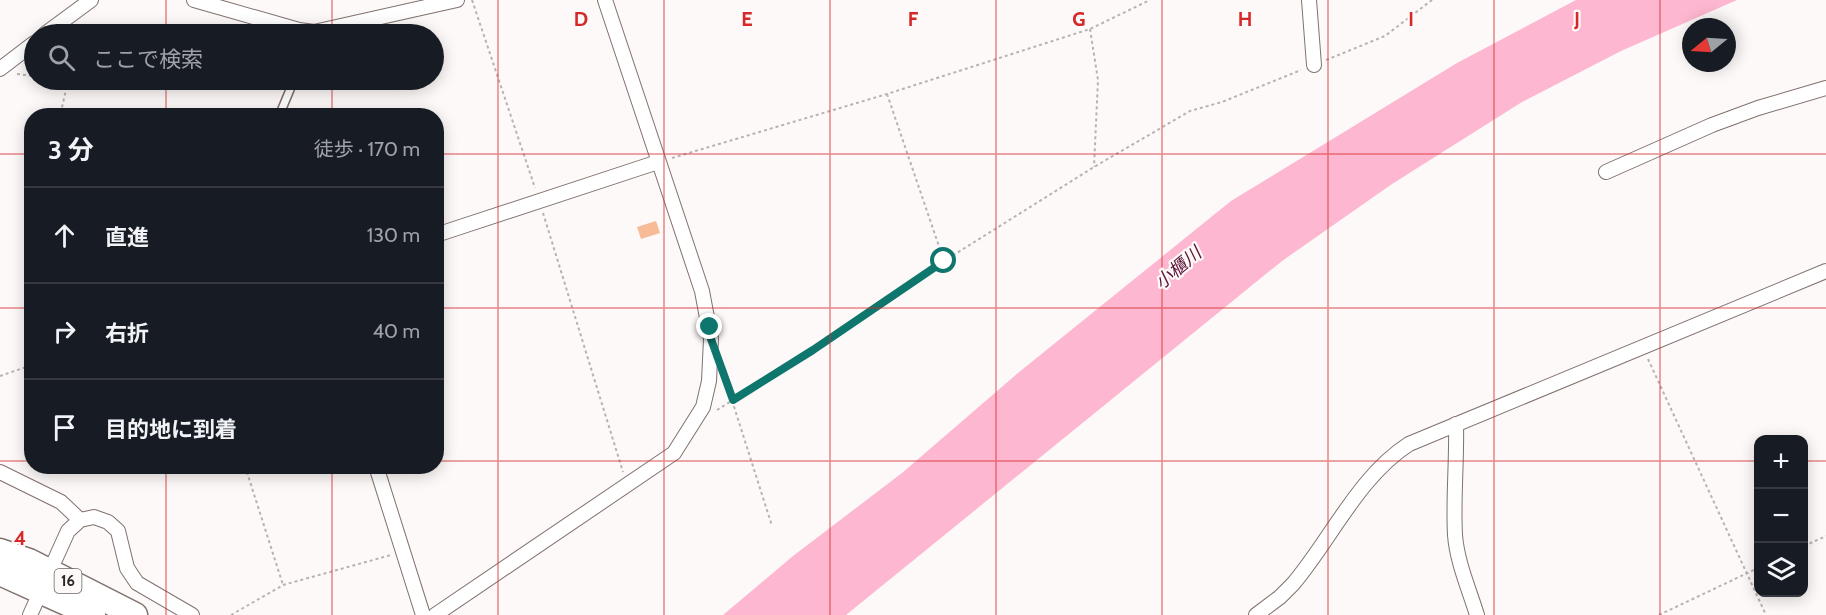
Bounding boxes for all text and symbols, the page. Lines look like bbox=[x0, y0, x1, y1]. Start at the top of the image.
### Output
text: D bbox=[574, 7, 588, 31]
text: E bbox=[741, 7, 753, 31]
text: F bbox=[908, 7, 919, 31]
text: G bbox=[1072, 7, 1086, 31]
text: H bbox=[1238, 7, 1252, 31]
text: I bbox=[1408, 7, 1414, 31]
text: J bbox=[1573, 7, 1580, 31]
north arrow bbox=[1682, 18, 1736, 72]
search box bbox=[24, 24, 444, 90]
icon: search bbox=[45, 41, 78, 74]
text: ここで検索 bbox=[93, 46, 203, 73]
text: 3 分 bbox=[48, 134, 94, 166]
text: 徒歩 · 170 m bbox=[314, 137, 420, 161]
icon: ahead bbox=[48, 219, 81, 252]
text: 130 m bbox=[367, 223, 420, 247]
text: 直進 bbox=[105, 224, 149, 251]
water label: 小櫃川 bbox=[1150, 241, 1207, 294]
route start bbox=[930, 247, 956, 273]
route end bbox=[696, 313, 722, 339]
icon: right bbox=[48, 315, 81, 348]
text: 40 m bbox=[372, 319, 420, 343]
text: 右折 bbox=[105, 320, 149, 347]
icon: arrive bbox=[48, 411, 81, 444]
text: 目的地に到着 bbox=[105, 416, 237, 443]
map controls bbox=[1754, 435, 1808, 597]
button: + bbox=[1754, 435, 1808, 489]
button: − bbox=[1754, 489, 1808, 543]
text: 4 bbox=[14, 526, 26, 550]
button: layers bbox=[1754, 543, 1808, 597]
road number: 16 bbox=[54, 569, 82, 593]

